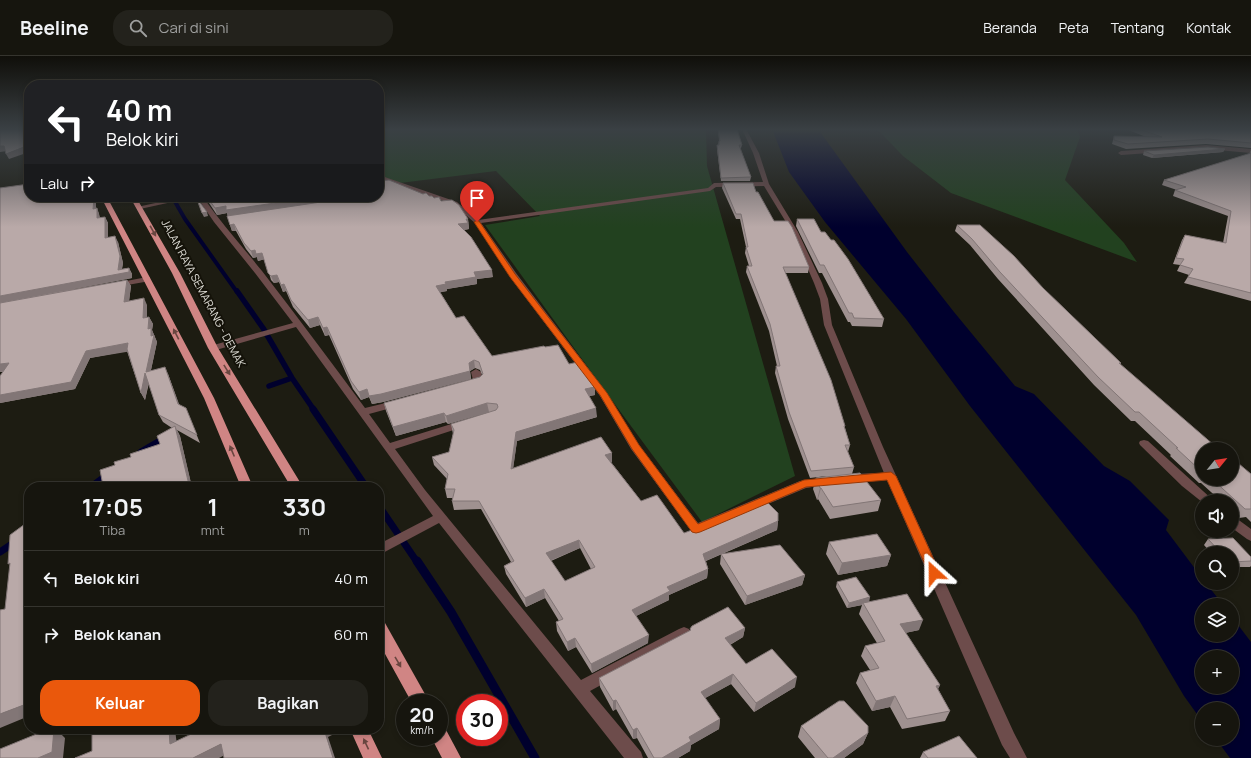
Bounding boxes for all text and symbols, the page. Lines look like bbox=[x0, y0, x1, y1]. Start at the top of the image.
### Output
search box bbox=[113, 10, 393, 46]
text: Beeline bbox=[20, 15, 89, 41]
icon: search bbox=[127, 17, 149, 39]
text: Cari di sini bbox=[159, 17, 229, 38]
text: Beranda bbox=[983, 18, 1037, 37]
text: Peta bbox=[1059, 18, 1089, 37]
text: Tentang bbox=[1111, 18, 1164, 37]
text: Kontak bbox=[1186, 18, 1231, 37]
text: 40 m bbox=[106, 91, 172, 129]
icon: left bbox=[40, 96, 92, 148]
text: Belok kiri bbox=[106, 127, 179, 151]
icon: right bbox=[76, 172, 98, 194]
text: Lalu bbox=[40, 173, 68, 194]
pin bbox=[460, 181, 494, 222]
icon: arrive bbox=[466, 187, 488, 209]
street label: JALAN RAYA SEMARANG - DEMAK bbox=[158, 216, 250, 370]
one-way arrow bbox=[149, 225, 156, 237]
one-way arrow bbox=[173, 328, 179, 340]
one-way arrow bbox=[223, 365, 231, 375]
north arrow bbox=[1195, 442, 1239, 486]
map controls bbox=[1195, 442, 1239, 746]
one-way arrow bbox=[229, 446, 235, 457]
text: 17:05 bbox=[82, 490, 143, 523]
text: 1 bbox=[208, 490, 218, 523]
text: 330 bbox=[283, 490, 326, 523]
button: sound bbox=[1195, 494, 1239, 538]
text: Tiba bbox=[100, 521, 125, 539]
text: mnt bbox=[201, 521, 225, 539]
text: m bbox=[299, 521, 310, 539]
button: search bbox=[1195, 546, 1239, 590]
position arrow bbox=[913, 552, 955, 594]
icon: left bbox=[40, 568, 62, 590]
text: Belok kiri bbox=[74, 568, 140, 589]
text: 40 m bbox=[334, 568, 368, 589]
button: layers bbox=[1195, 598, 1239, 642]
icon: right bbox=[40, 624, 62, 646]
text: Belok kanan bbox=[74, 624, 161, 645]
text: 60 m bbox=[334, 624, 368, 645]
button: + bbox=[1195, 650, 1239, 694]
one-way arrow bbox=[395, 656, 402, 668]
button: Keluar bbox=[40, 680, 200, 726]
button: Bagikan bbox=[208, 680, 368, 726]
speed limit sign: 30 bbox=[456, 694, 508, 746]
text: 20 bbox=[409, 701, 435, 728]
button: − bbox=[1195, 702, 1239, 746]
text: km/h bbox=[410, 723, 434, 737]
one-way arrow bbox=[363, 738, 369, 749]

